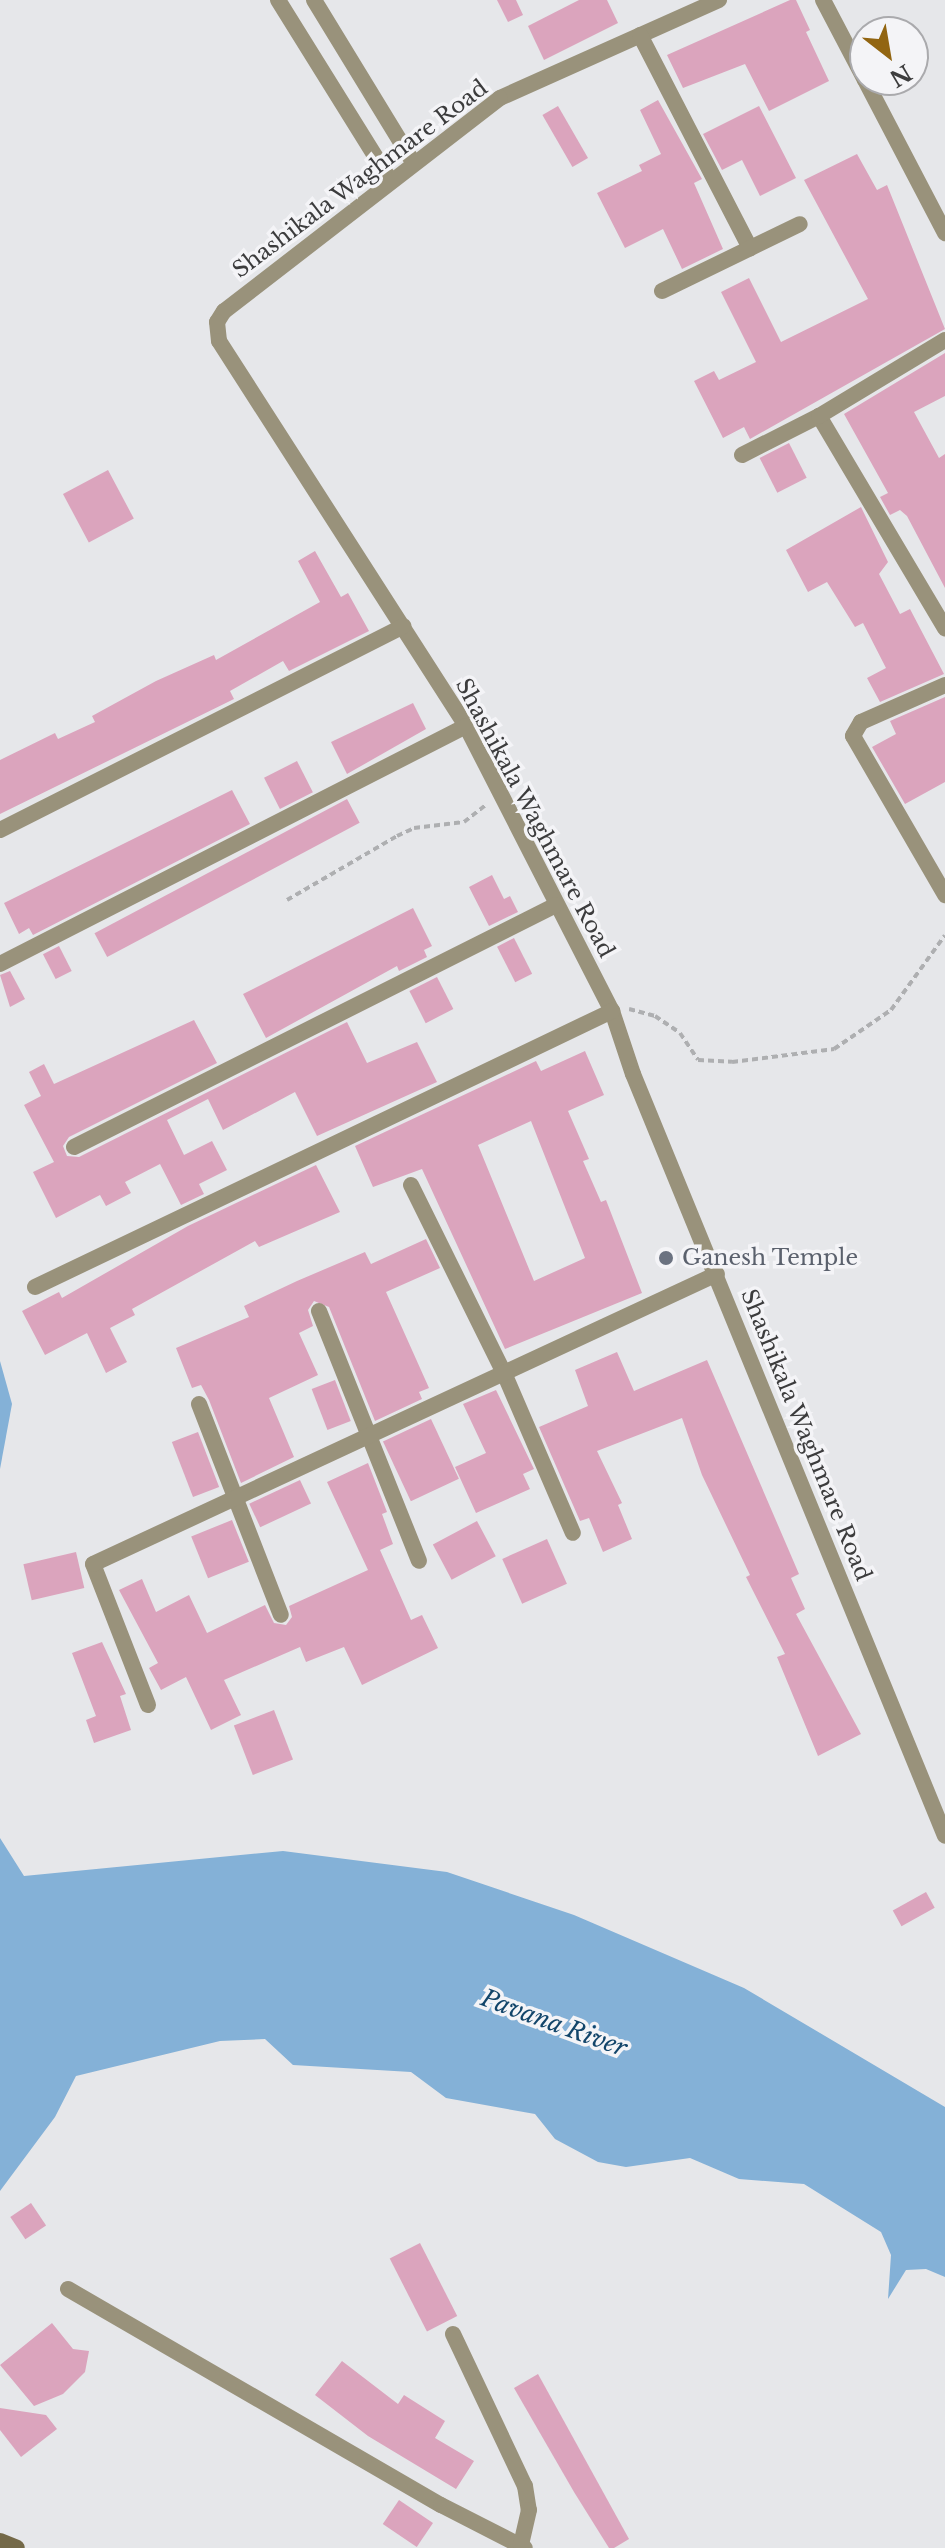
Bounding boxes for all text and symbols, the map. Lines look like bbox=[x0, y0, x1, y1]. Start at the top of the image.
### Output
north arrow bbox=[849, 16, 929, 96]
text: N bbox=[885, 58, 916, 92]
street label: Shashikala Waghmare Road bbox=[227, 74, 493, 284]
street label: Shashikala Waghmare Road bbox=[450, 673, 620, 963]
place label: Ganesh Temple bbox=[682, 1245, 859, 1271]
marker: Ganesh Temple bbox=[657, 1249, 675, 1267]
street label: Shashikala Waghmare Road bbox=[735, 1285, 877, 1585]
water label: Pavana River bbox=[477, 1983, 631, 2063]

